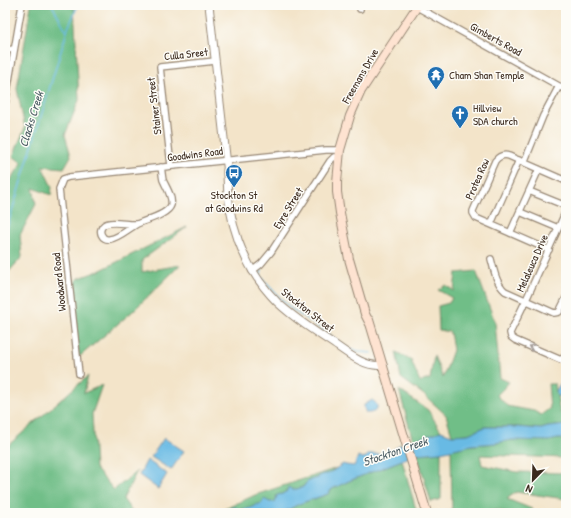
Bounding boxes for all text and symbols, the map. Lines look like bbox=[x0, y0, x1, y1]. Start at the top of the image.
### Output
street label: Gimberts Road bbox=[468, 19, 525, 59]
street label: Culla Sreet bbox=[163, 45, 209, 63]
street label: Freemans Drive bbox=[338, 45, 382, 107]
temple icon: Cham Shan Temple bbox=[426, 65, 446, 90]
place label: Cham Shan Temple bbox=[449, 68, 525, 82]
street label: Stainer Street bbox=[144, 76, 164, 135]
water label: Clacks Creek bbox=[15, 88, 48, 149]
place label: Hillview SDA church bbox=[473, 101, 518, 128]
church icon: Hillview SDA church bbox=[450, 104, 470, 129]
street label: Goodwins Road bbox=[166, 144, 224, 164]
street label: Protea Row bbox=[462, 156, 492, 202]
bus stop icon: Stockton St at Goodwins Rd bbox=[224, 163, 244, 188]
street label: Eyre Street bbox=[270, 184, 306, 231]
place label: Stockton St at Goodwins Rd bbox=[205, 188, 264, 215]
street label: Melaleuca Drive bbox=[513, 231, 551, 294]
street label: Woodward Road bbox=[49, 252, 69, 312]
street label: Stockton Street bbox=[279, 285, 337, 335]
one-way arrow bbox=[528, 344, 536, 352]
water label: Stockton Creek bbox=[361, 432, 430, 470]
north arrow bbox=[513, 460, 553, 500]
text: N bbox=[524, 482, 535, 497]

